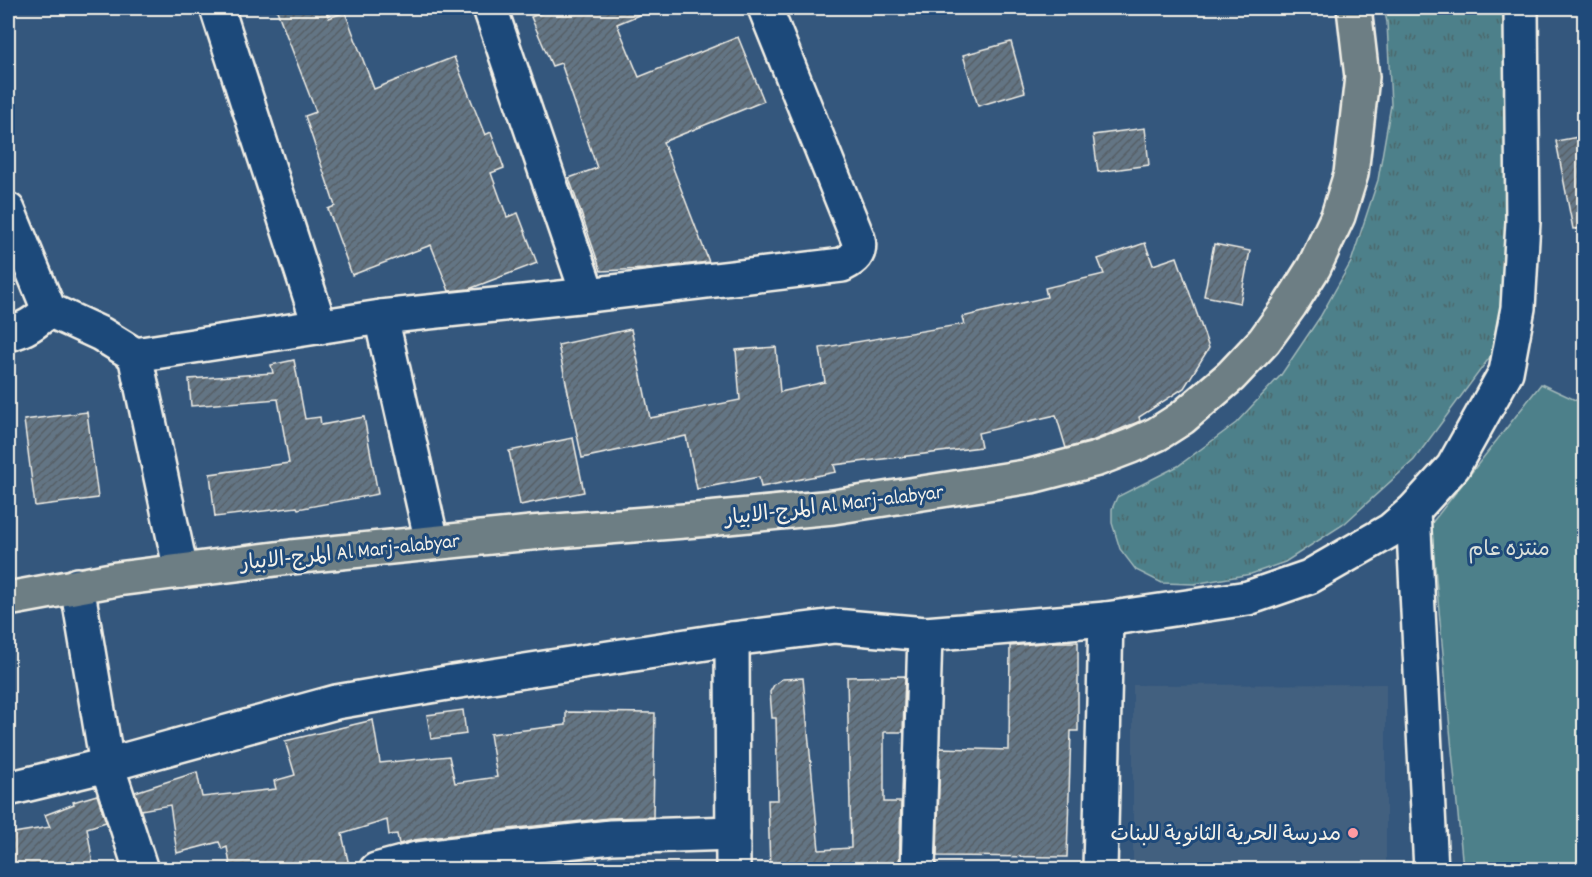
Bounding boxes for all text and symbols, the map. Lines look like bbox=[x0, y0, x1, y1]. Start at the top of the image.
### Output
street label: المرج-الابيار Al Marj-alabyar bbox=[721, 479, 946, 536]
street label: المرج-الابيار Al Marj-alabyar bbox=[237, 528, 462, 581]
park label: منتزه عام bbox=[1468, 536, 1550, 566]
place label: مدرسة الحرية الثانوية للبنات bbox=[1111, 821, 1341, 851]
marker: مدرسة الحرية الثانوية للبنات bbox=[1346, 826, 1360, 840]

